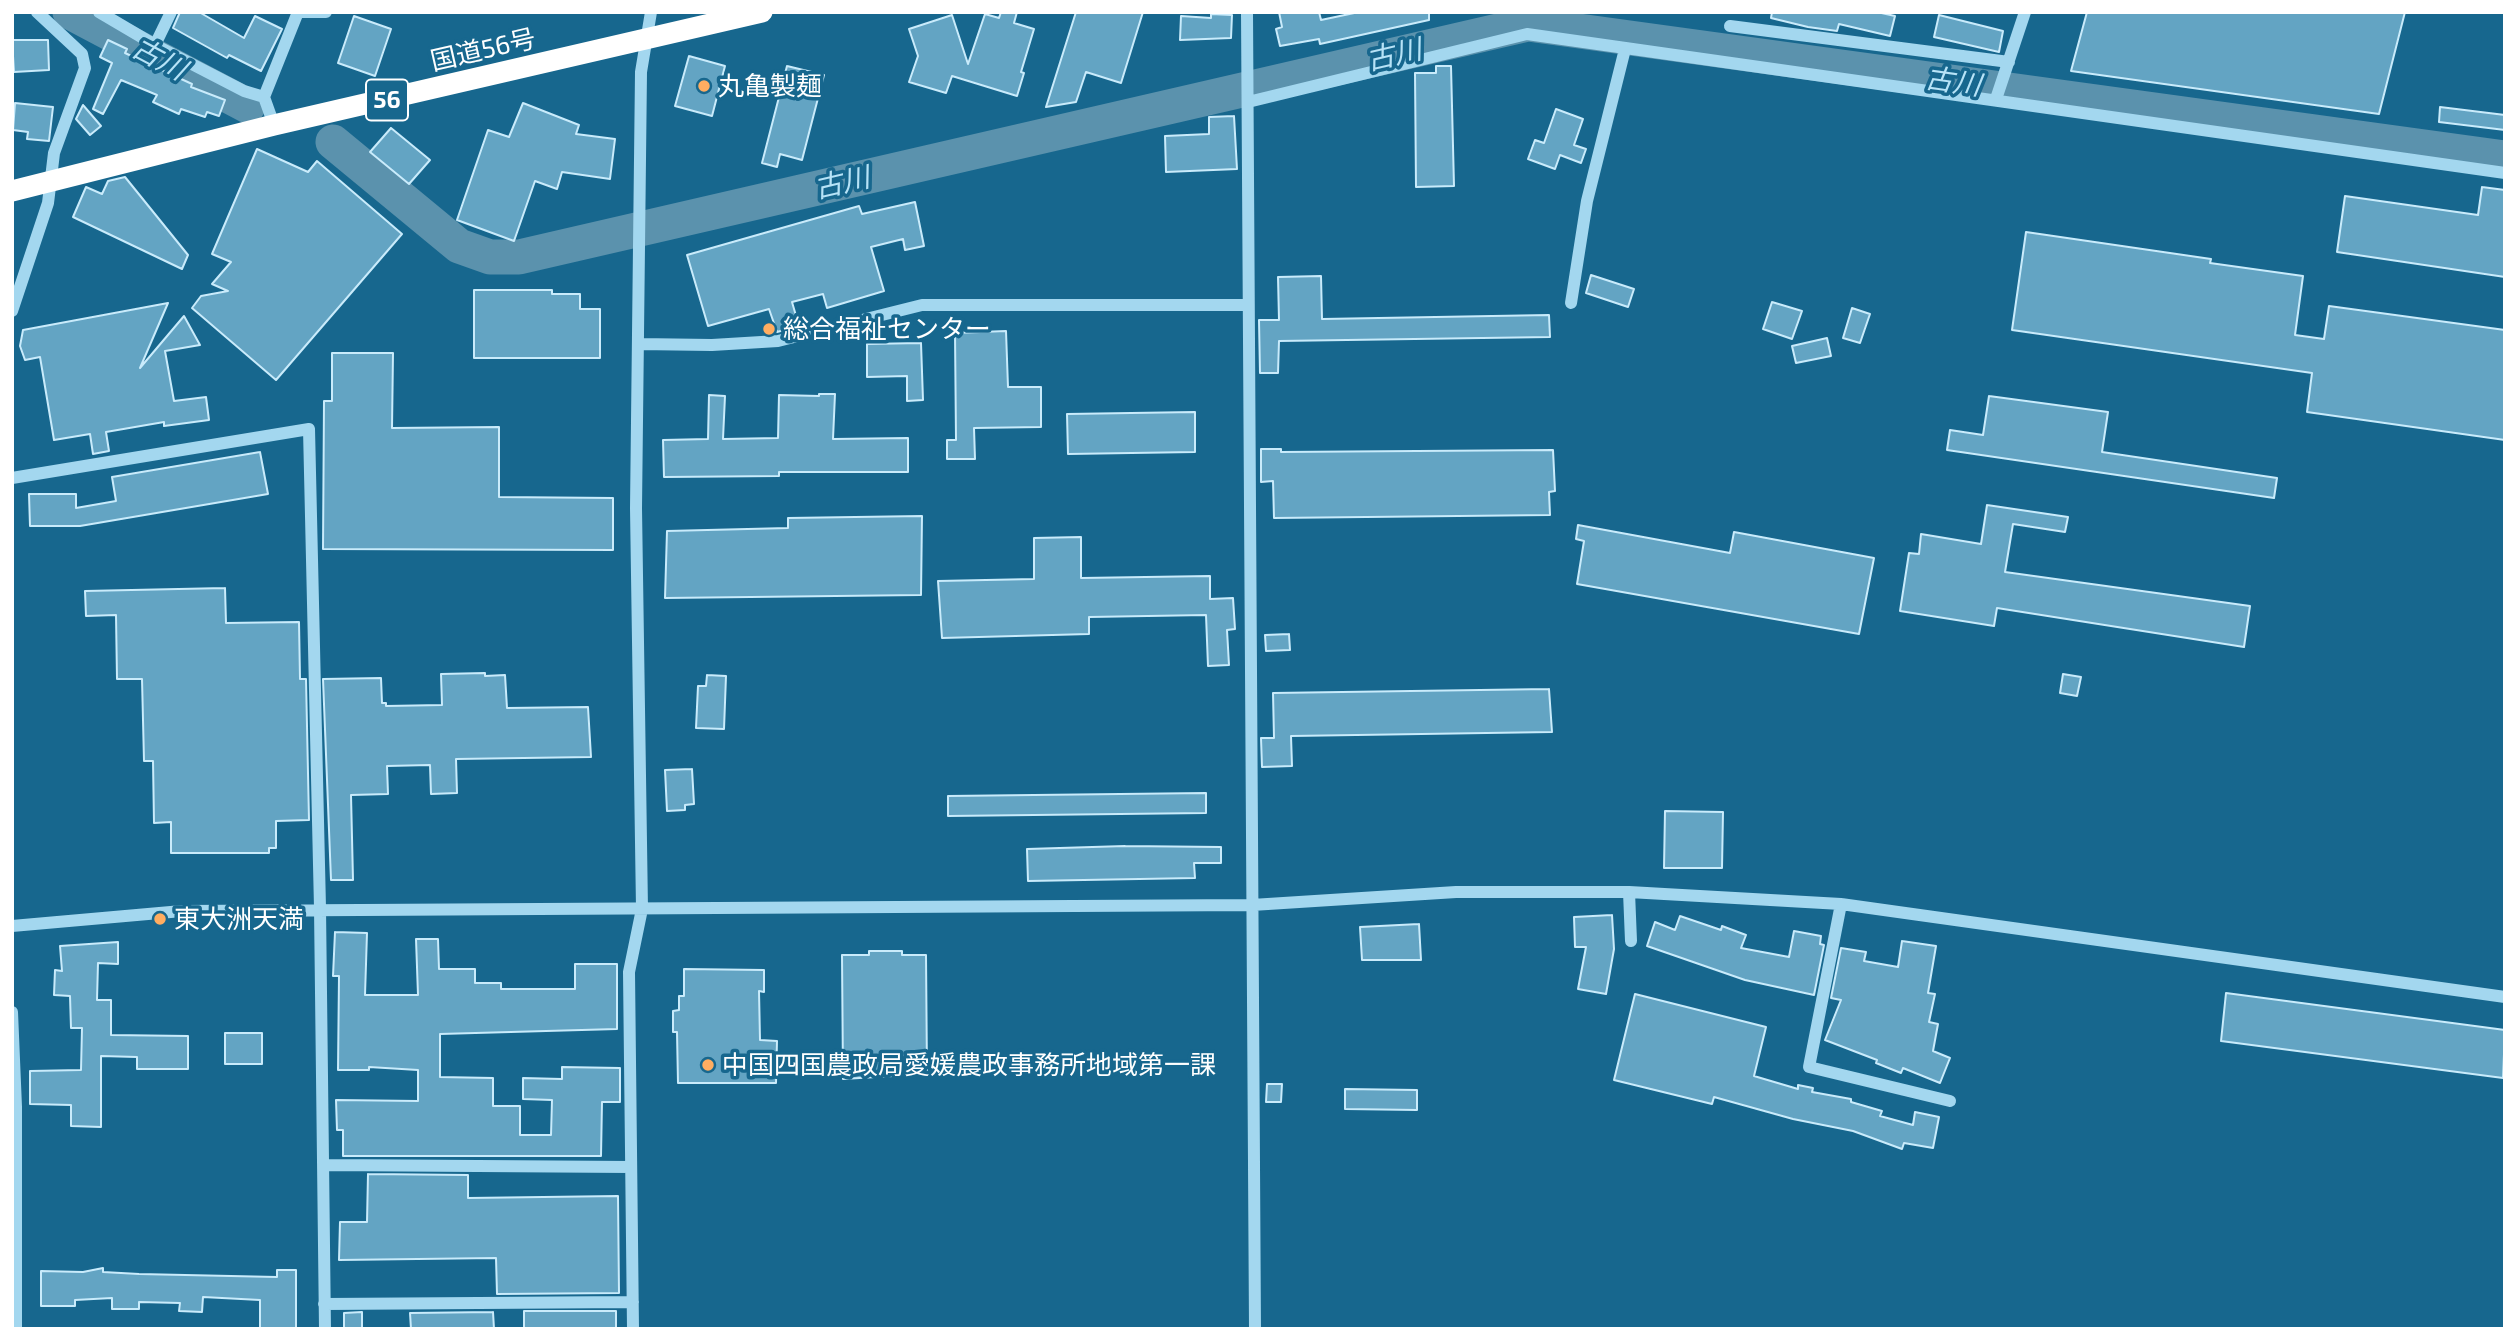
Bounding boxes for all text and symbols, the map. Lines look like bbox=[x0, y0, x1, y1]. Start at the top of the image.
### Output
street label: 国道56号 bbox=[427, 23, 539, 77]
water label: 古川 bbox=[126, 31, 192, 87]
water label: 古川 bbox=[1363, 32, 1425, 78]
water label: 古川 bbox=[1923, 61, 1983, 103]
place label: 丸亀製麺 bbox=[718, 70, 822, 102]
marker: 丸亀製麺 bbox=[696, 78, 712, 94]
road number: 56 bbox=[366, 80, 408, 120]
water label: 古川 bbox=[811, 160, 873, 206]
place label: 総合福祉センター bbox=[783, 313, 991, 345]
marker: 総合福祉センター bbox=[761, 321, 777, 337]
place label: 東大洲天満 bbox=[174, 903, 304, 935]
marker: 東大洲天満 bbox=[152, 911, 168, 927]
place label: 中国四国農政局愛媛農政事務所地域第一課 bbox=[722, 1049, 1216, 1081]
marker: 中国四国農政局愛媛農政事務所地域第一課 bbox=[700, 1057, 716, 1073]

